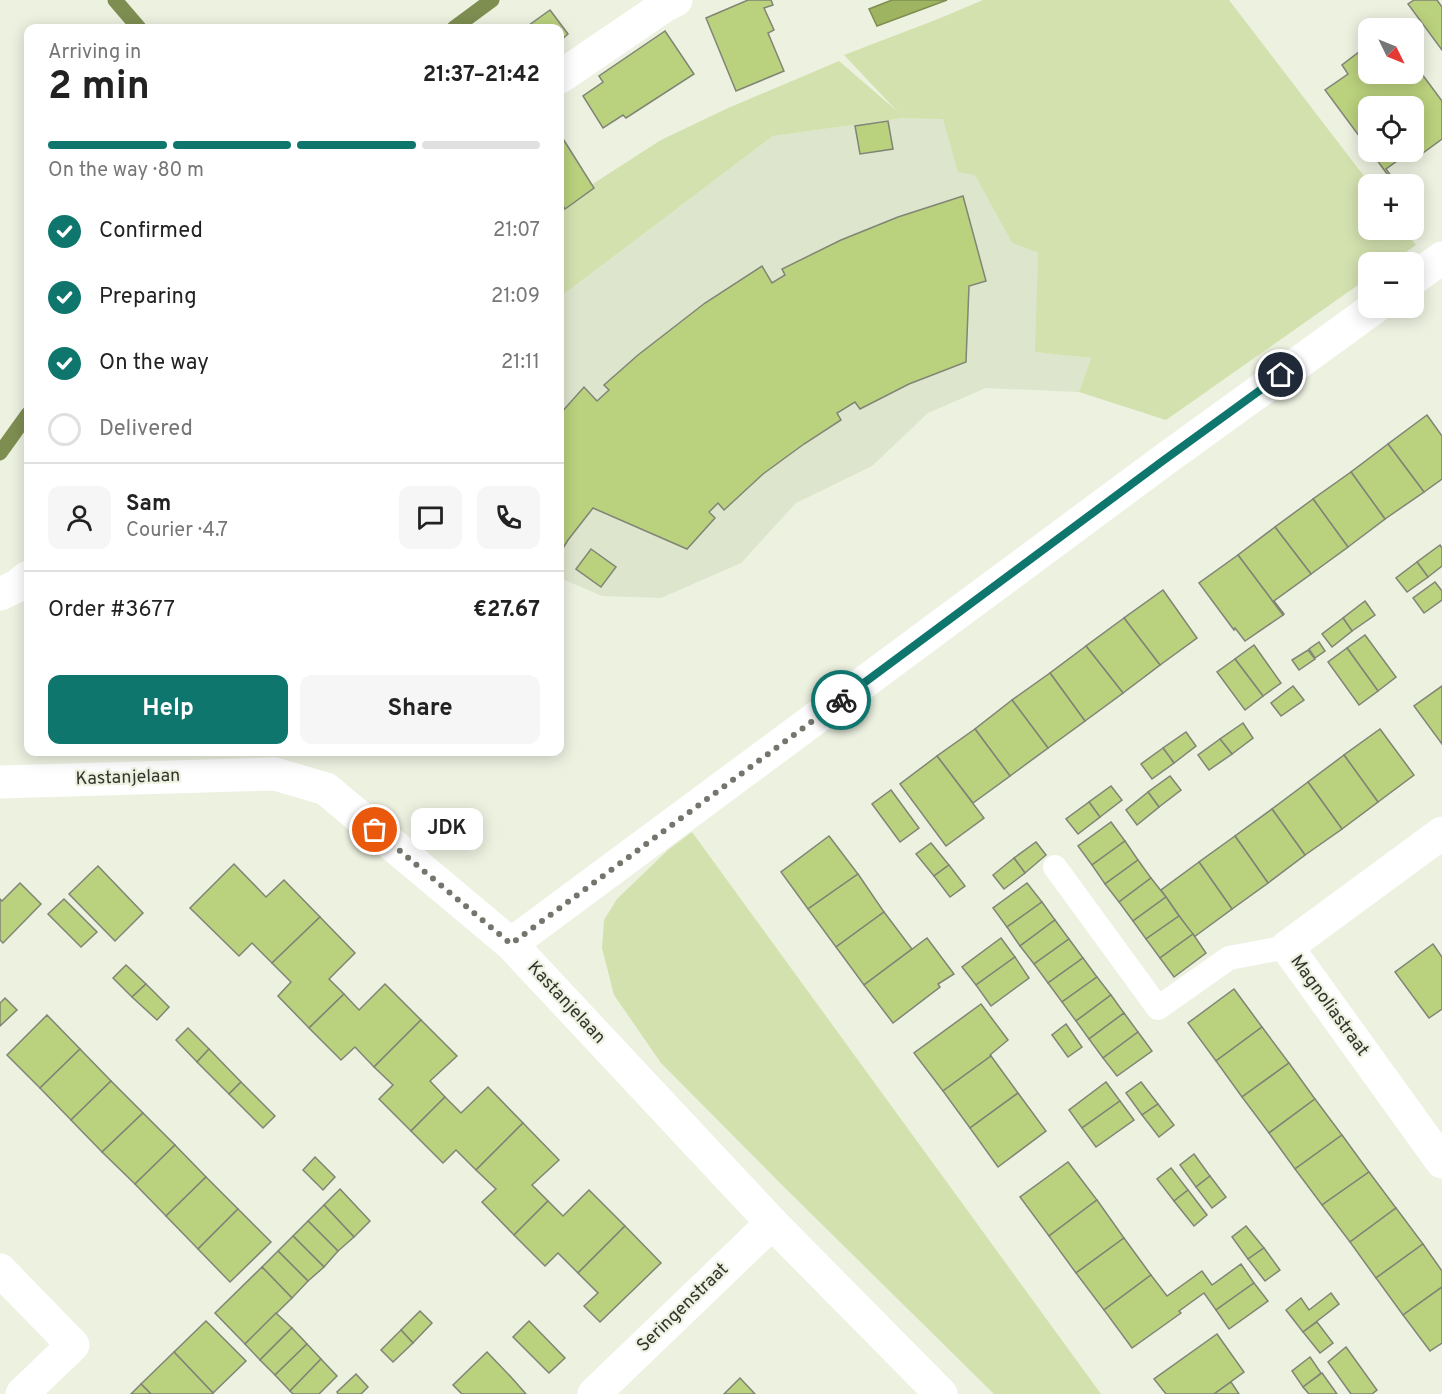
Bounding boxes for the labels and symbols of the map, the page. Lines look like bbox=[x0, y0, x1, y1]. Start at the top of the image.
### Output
north arrow bbox=[1358, 18, 1424, 84]
pin bbox=[1255, 349, 1306, 400]
courier bbox=[811, 670, 871, 730]
street label: Kastanjelaan bbox=[75, 765, 181, 791]
pin bbox=[349, 804, 400, 855]
callout: JDK bbox=[411, 809, 483, 851]
street label: Magnoliastraat bbox=[1285, 951, 1373, 1061]
street label: Kastanjelaan bbox=[522, 957, 610, 1049]
street label: Seringenstraat bbox=[632, 1258, 734, 1358]

